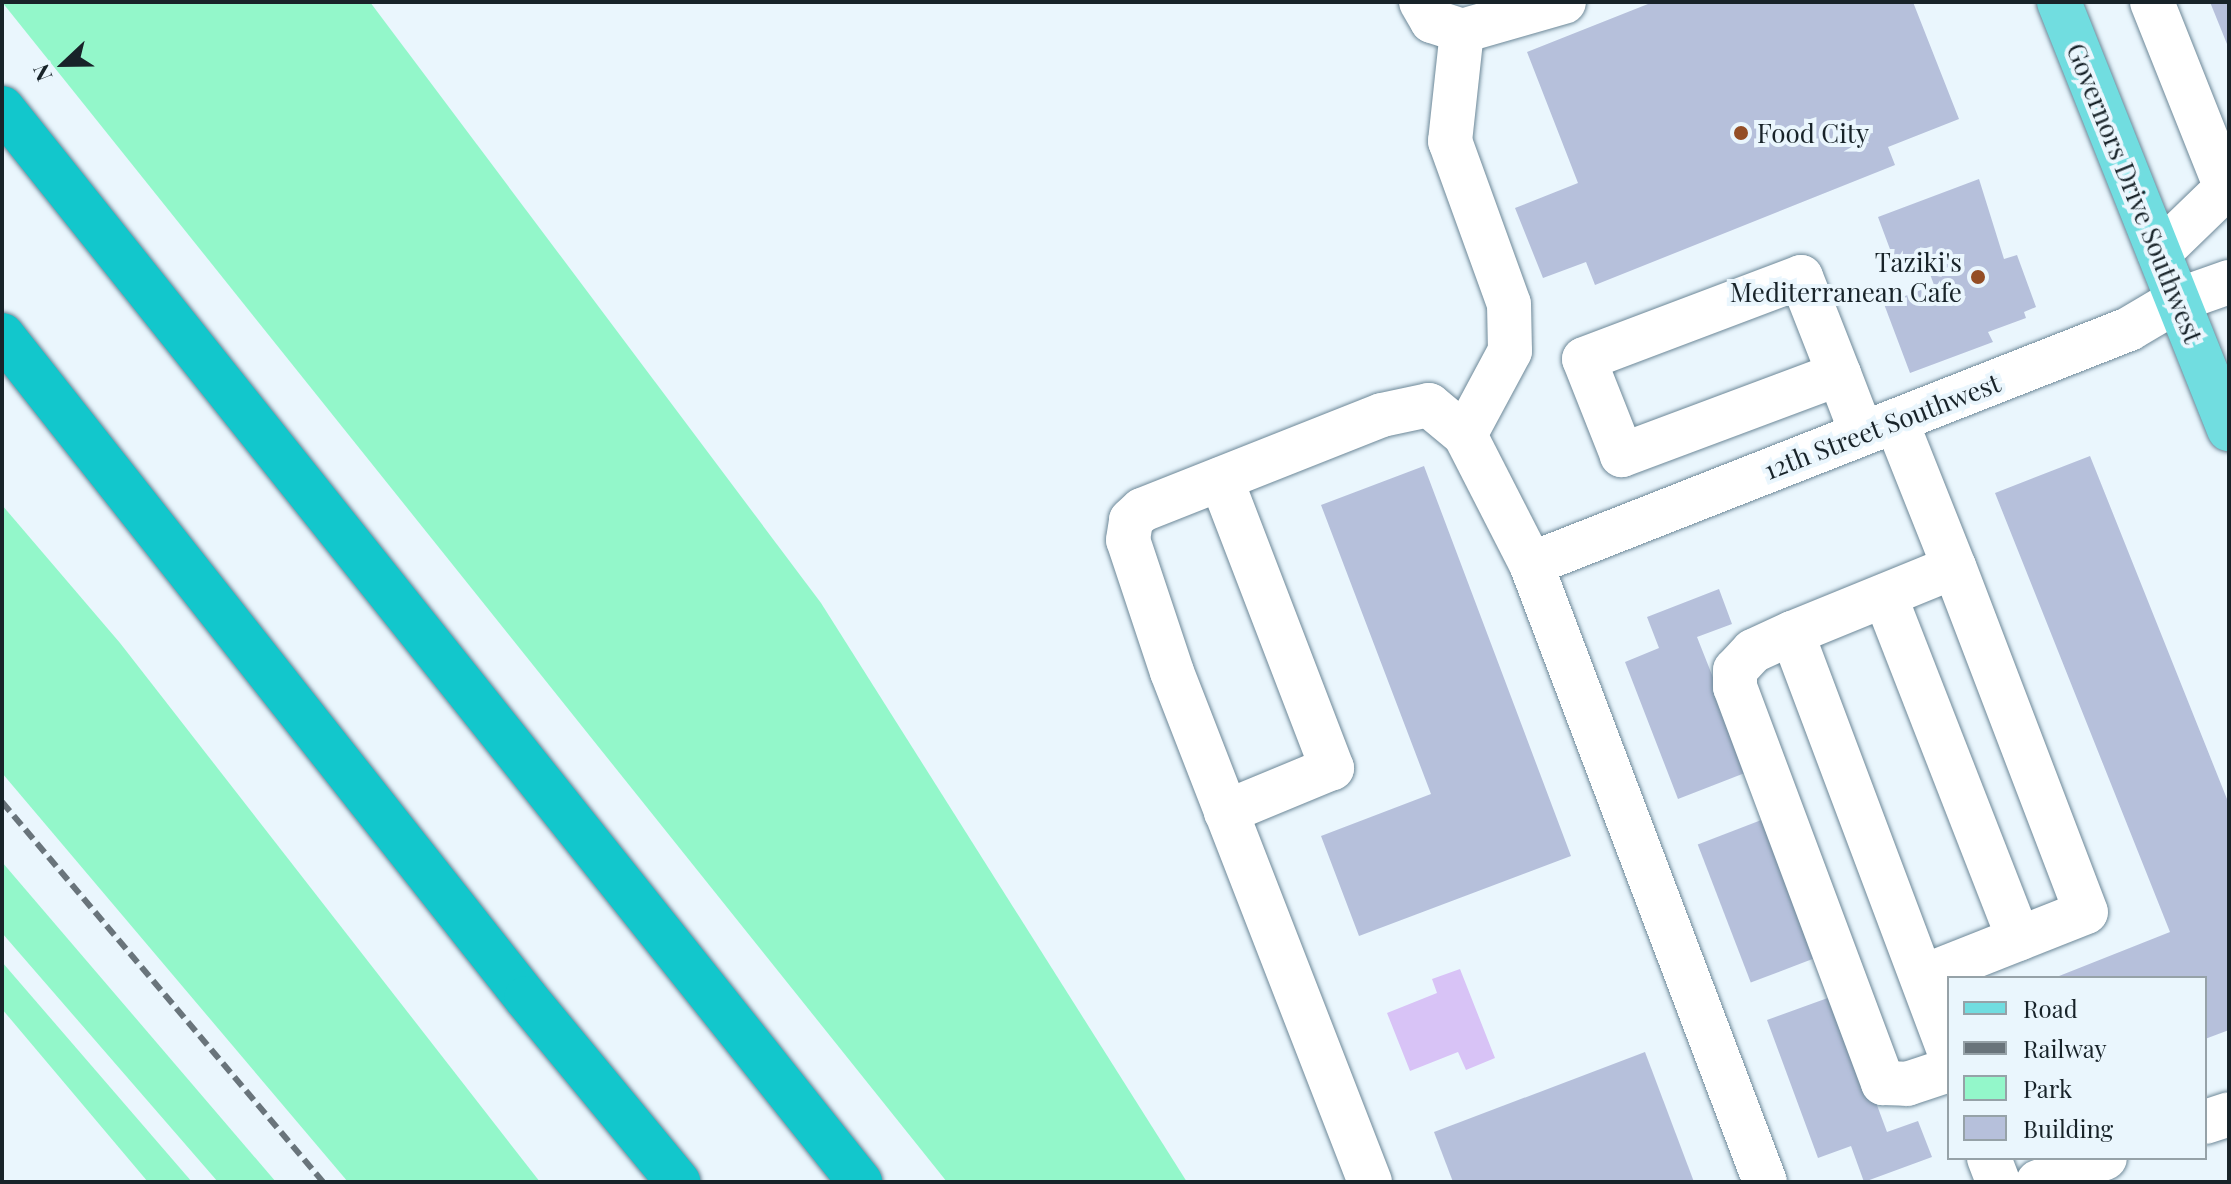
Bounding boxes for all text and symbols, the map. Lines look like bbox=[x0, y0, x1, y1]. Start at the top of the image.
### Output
north arrow bbox=[24, 24, 104, 104]
street label: Governors Drive Southwest bbox=[2061, 39, 2209, 347]
text: N bbox=[25, 60, 59, 86]
place label: Food City bbox=[1757, 117, 1869, 149]
marker: Food City bbox=[1732, 124, 1750, 142]
place label: Taziki's Mediterranean Cafe bbox=[1730, 246, 1962, 308]
marker: Taziki's Mediterranean Cafe bbox=[1969, 268, 1987, 286]
street label: 12th Street Southwest bbox=[1759, 367, 2005, 485]
legend bbox=[1947, 976, 2207, 1160]
text: Road bbox=[2023, 992, 2078, 1024]
text: Railway bbox=[2023, 1032, 2107, 1064]
text: Park bbox=[2023, 1072, 2072, 1104]
text: Building bbox=[2023, 1112, 2113, 1144]

